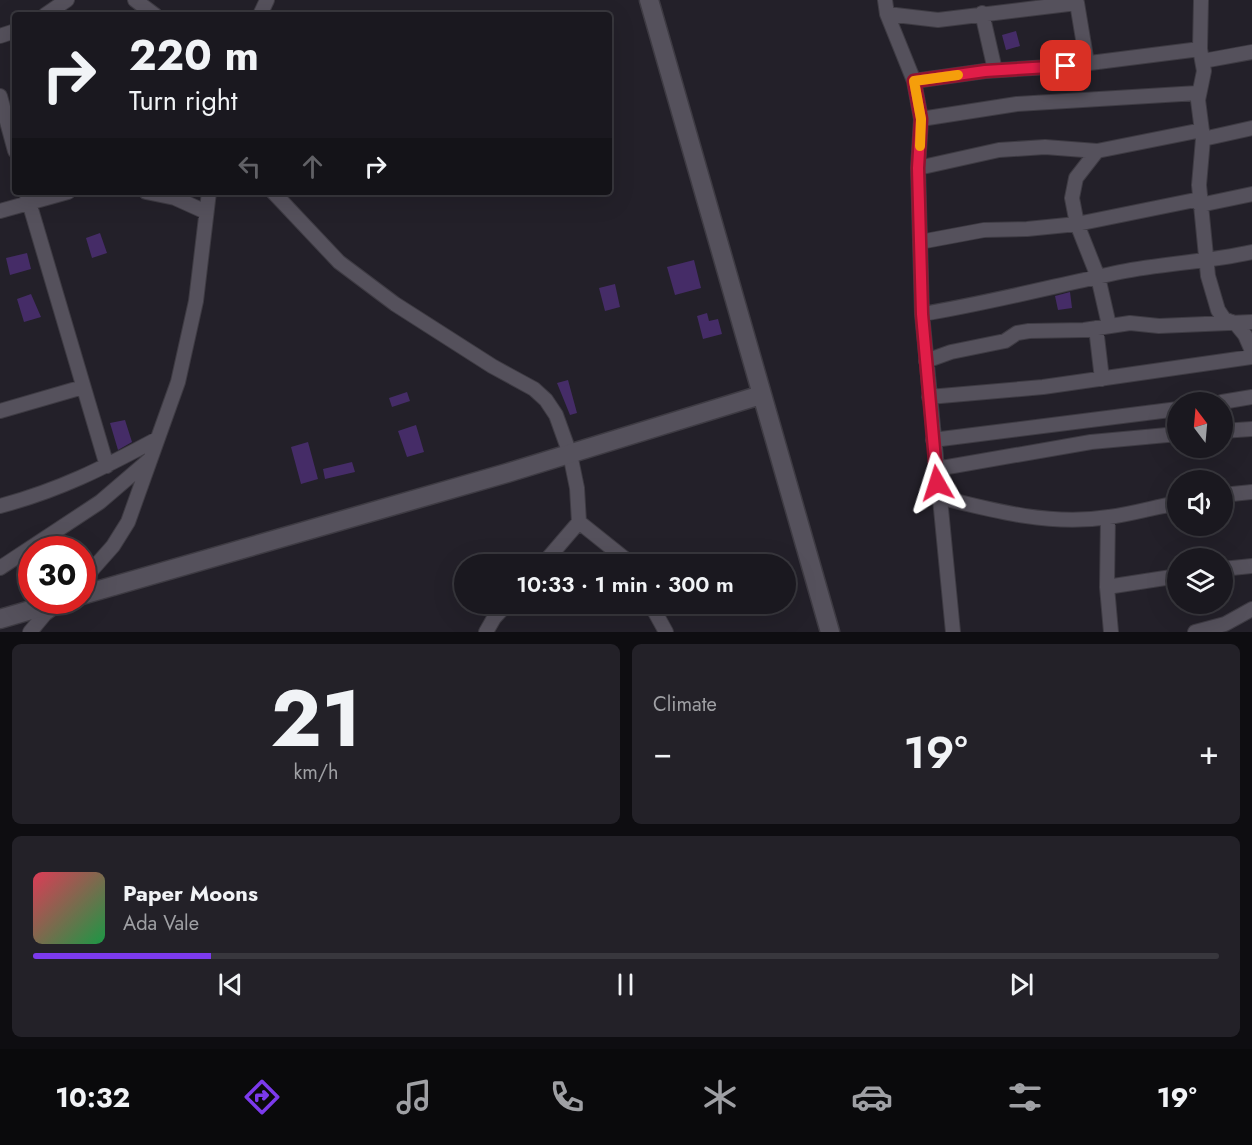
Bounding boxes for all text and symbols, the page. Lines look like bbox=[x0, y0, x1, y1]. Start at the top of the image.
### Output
text: 220 m bbox=[129, 25, 259, 86]
icon: right bbox=[30, 36, 108, 114]
pin bbox=[1040, 40, 1091, 91]
icon: arrive bbox=[1049, 49, 1082, 82]
text: Turn right bbox=[129, 81, 237, 120]
icon: left bbox=[233, 150, 266, 183]
icon: ahead bbox=[296, 150, 329, 183]
icon: right bbox=[359, 150, 392, 183]
north arrow bbox=[1167, 392, 1233, 458]
map controls bbox=[1167, 392, 1233, 614]
position arrow bbox=[905, 451, 969, 515]
button: sound bbox=[1167, 470, 1233, 536]
speed limit sign: 30 bbox=[18, 536, 96, 614]
button: layers bbox=[1167, 548, 1233, 614]
text: 10:33 · 1 min · 300 m bbox=[516, 568, 734, 600]
text: 21 bbox=[271, 663, 361, 775]
text: Climate bbox=[653, 690, 717, 719]
text: 19° bbox=[904, 720, 968, 785]
text: − bbox=[653, 729, 672, 776]
text: + bbox=[1199, 729, 1219, 776]
text: km/h bbox=[293, 758, 339, 787]
text: Paper Moons bbox=[123, 877, 258, 909]
text: Ada Vale bbox=[123, 909, 199, 938]
icon: previous bbox=[214, 968, 247, 1001]
icon: pause bbox=[609, 968, 642, 1001]
icon: next bbox=[1005, 968, 1038, 1001]
icon: directions bbox=[241, 1076, 283, 1118]
icon: music bbox=[393, 1076, 435, 1118]
icon: phone bbox=[546, 1076, 588, 1118]
icon: climate bbox=[699, 1076, 741, 1118]
icon: car bbox=[851, 1076, 893, 1118]
icon: filters bbox=[1004, 1076, 1046, 1118]
text: 10:32 bbox=[55, 1078, 130, 1117]
text: 19° bbox=[1157, 1078, 1197, 1117]

